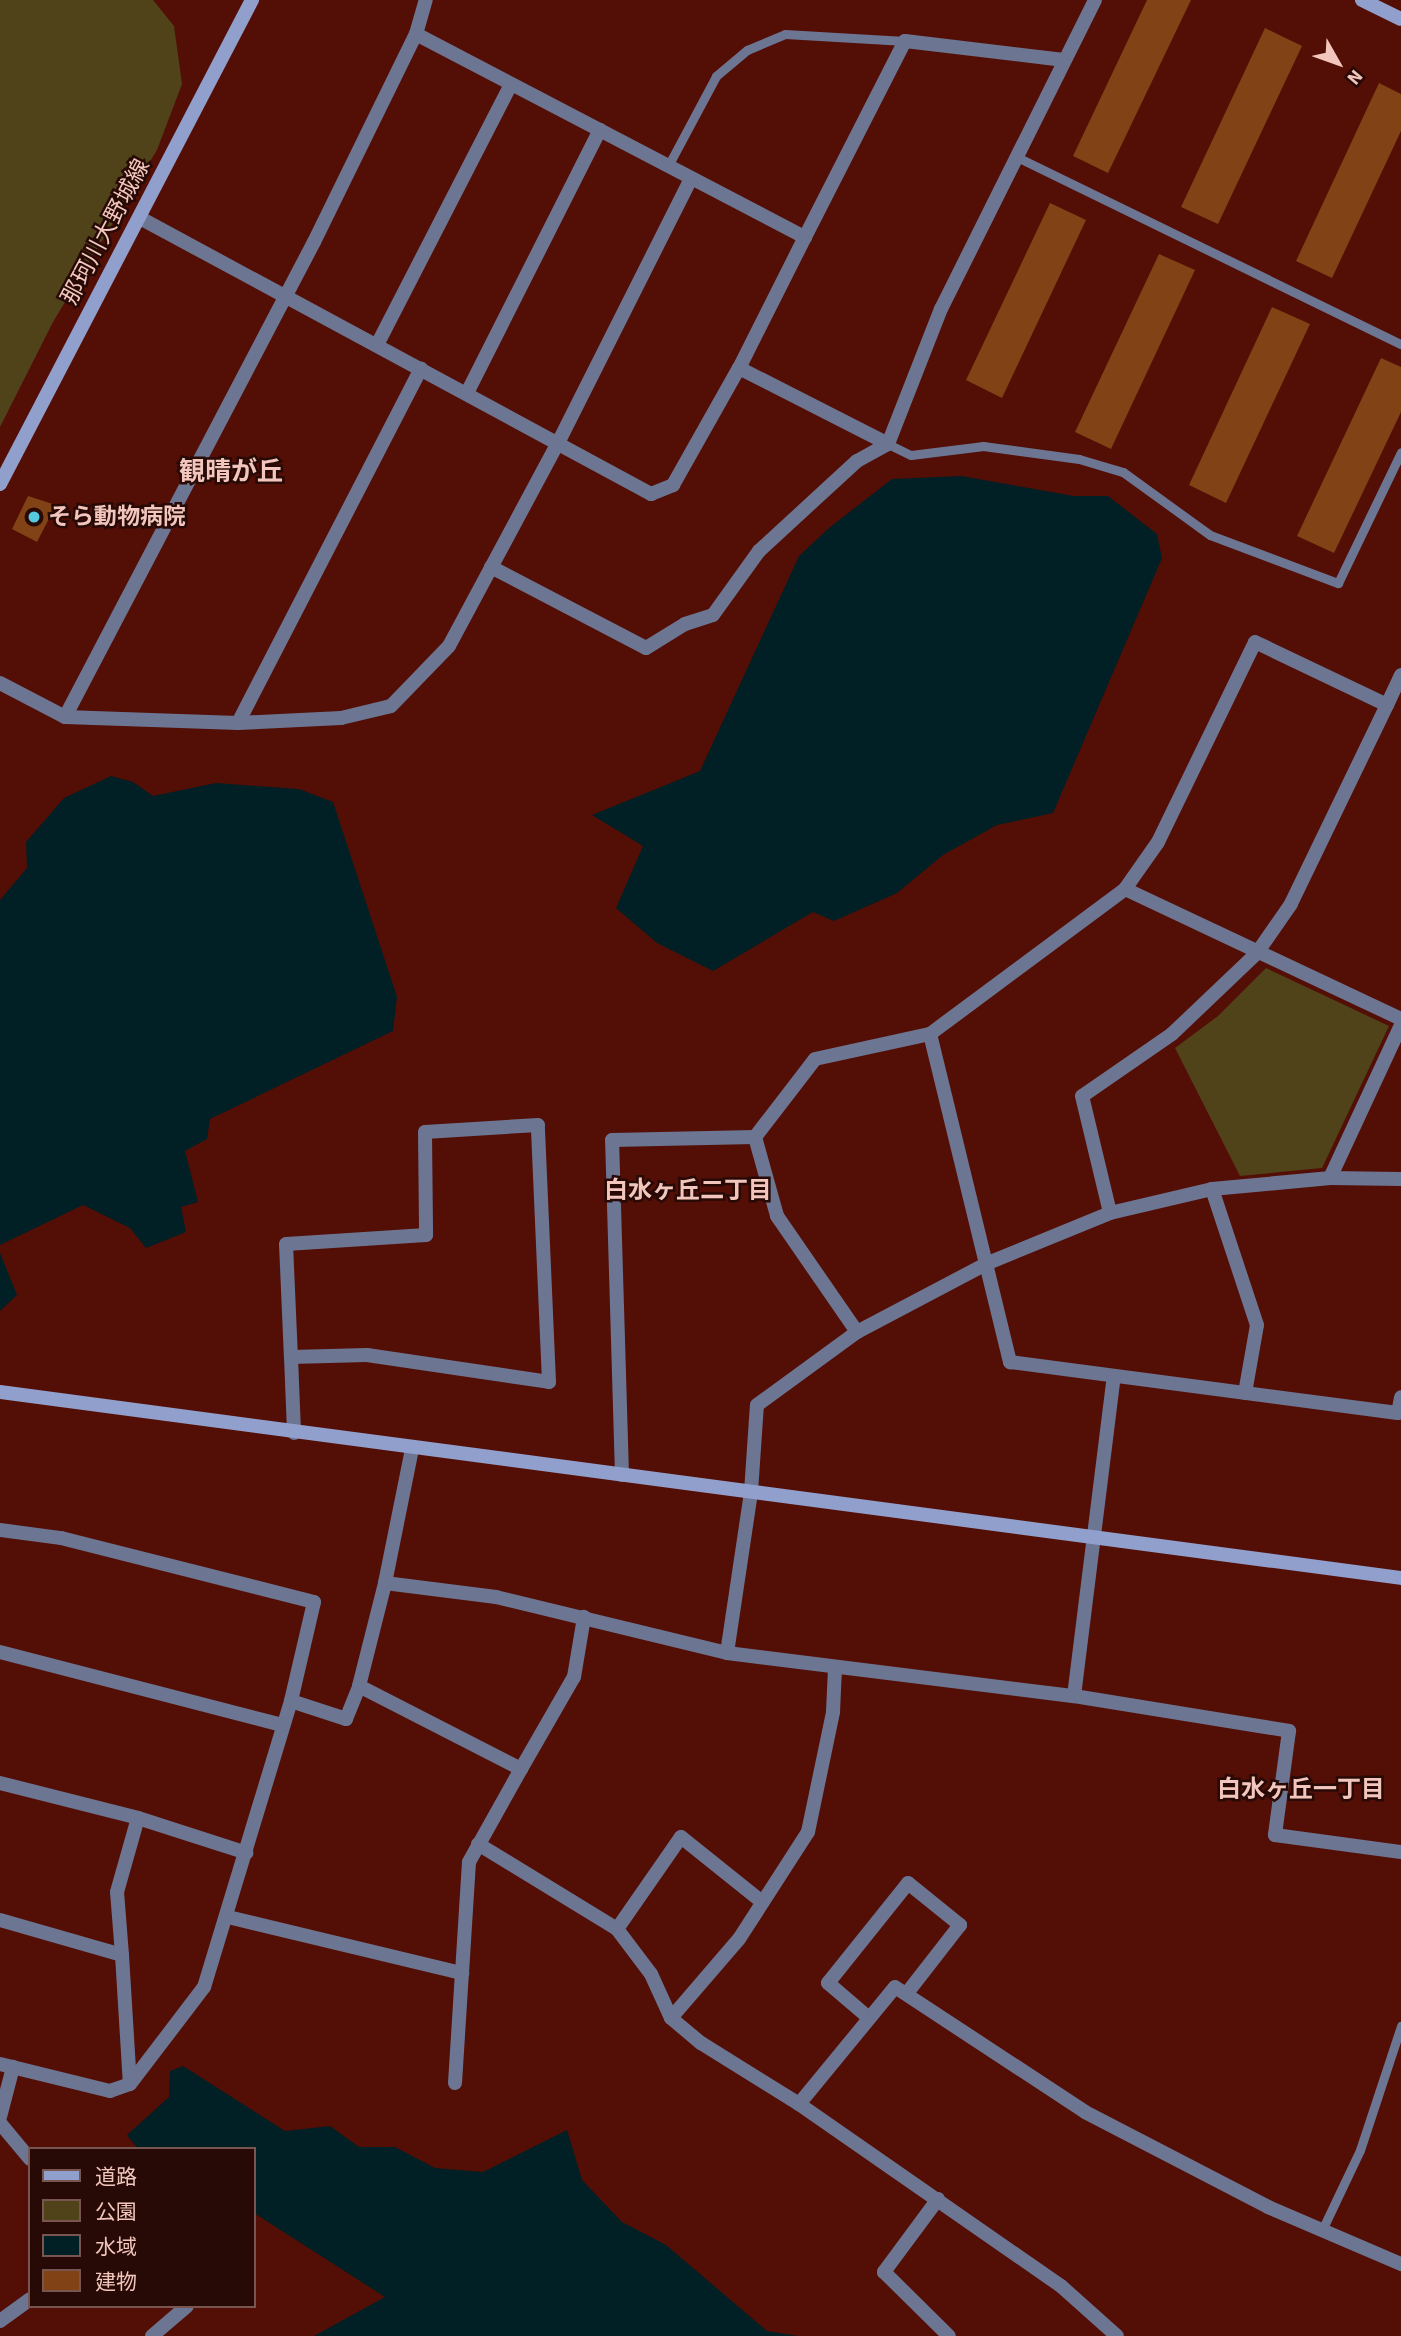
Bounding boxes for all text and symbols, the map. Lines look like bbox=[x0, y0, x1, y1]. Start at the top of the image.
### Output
north arrow bbox=[1303, 28, 1373, 98]
text: N bbox=[1340, 63, 1369, 90]
street label: 那珂川大野城線 bbox=[56, 154, 156, 310]
district label: 観晴が丘 bbox=[179, 456, 283, 488]
place label: そら動物病院 bbox=[48, 503, 186, 531]
marker: そら動物病院 bbox=[26, 509, 42, 525]
district label: 白水ヶ丘二丁目 bbox=[604, 1177, 772, 1205]
district label: 白水ヶ丘一丁目 bbox=[1217, 1776, 1385, 1804]
legend bbox=[28, 2147, 256, 2308]
text: 道路 bbox=[95, 2162, 137, 2192]
text: 公園 bbox=[95, 2197, 137, 2227]
text: 水域 bbox=[95, 2232, 137, 2262]
text: 建物 bbox=[95, 2267, 137, 2297]

